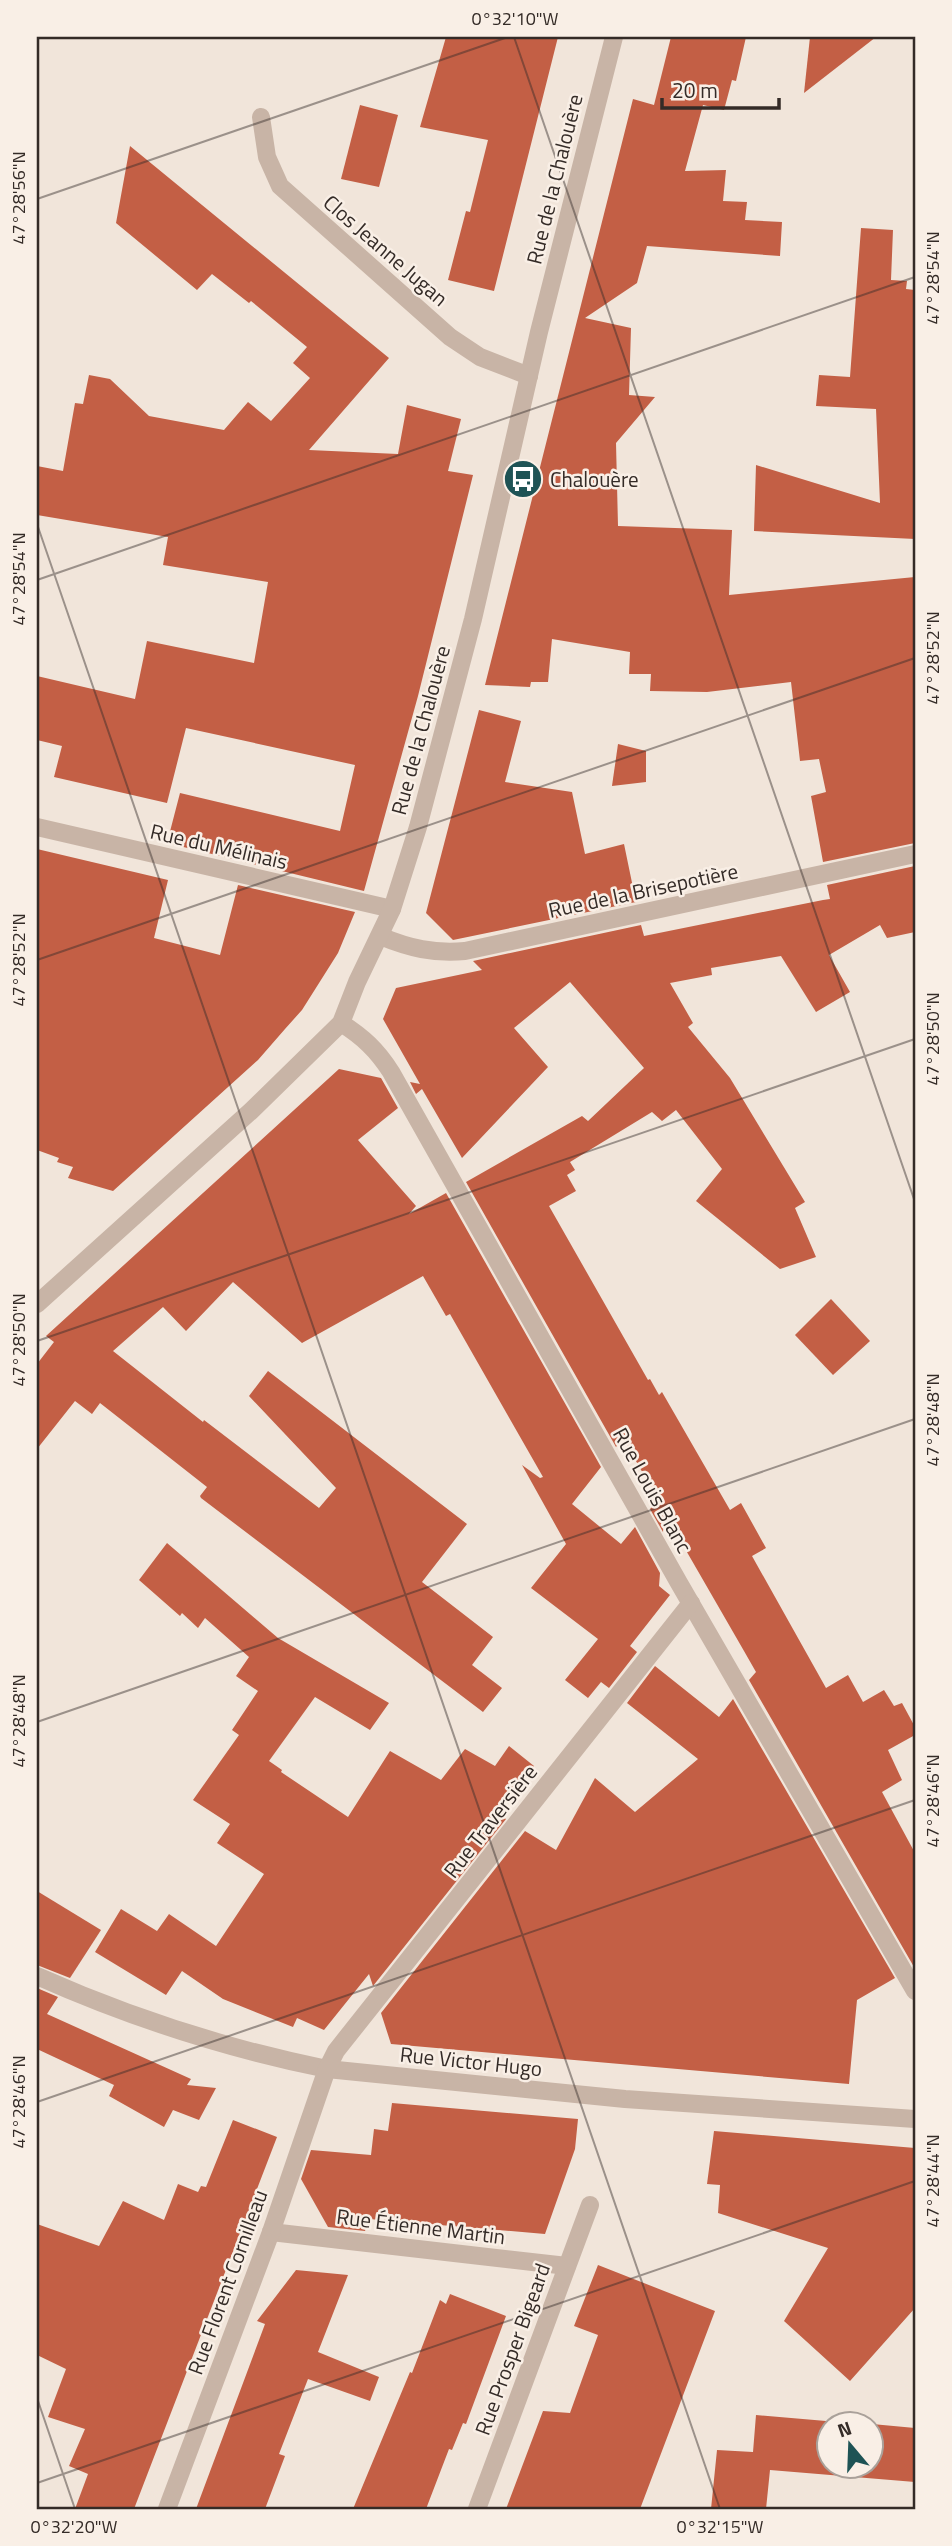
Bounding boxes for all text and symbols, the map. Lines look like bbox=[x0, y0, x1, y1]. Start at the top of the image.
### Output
text: 0°32'10"W bbox=[472, 5, 558, 32]
scale bar bbox=[662, 66, 779, 110]
text: 20 m bbox=[672, 74, 718, 106]
street label: Rue de la Chalouère bbox=[517, 91, 591, 267]
text: 47°28'56"N bbox=[5, 151, 32, 245]
street label: Clos Jeanne Jugan bbox=[316, 187, 456, 313]
text: 47°28'54"N bbox=[919, 231, 946, 325]
bus stop icon: Chalouère bbox=[502, 458, 544, 500]
place label: Chalouère bbox=[550, 463, 639, 495]
text: 47°28'54"N bbox=[5, 532, 32, 626]
text: 47°28'52"N bbox=[919, 611, 946, 705]
street label: Rue de la Chalouère bbox=[382, 642, 458, 818]
street label: Rue du Mélinais bbox=[147, 815, 291, 877]
street label: Rue de la Brisepotière bbox=[545, 854, 741, 926]
text: 47°28'52"N bbox=[5, 913, 32, 1007]
text: 47°28'50"N bbox=[919, 992, 946, 1086]
text: 47°28'50"N bbox=[5, 1293, 32, 1387]
text: 47°28'48"N bbox=[919, 1373, 946, 1467]
street label: Rue Louis Blanc bbox=[605, 1421, 701, 1559]
text: 47°28'48"N bbox=[5, 1674, 32, 1768]
text: 47°28'46"N bbox=[919, 1754, 946, 1848]
street label: Rue Traversière bbox=[435, 1757, 545, 1885]
street label: Rue Victor Hugo bbox=[398, 2038, 544, 2084]
text: 47°28'46"N bbox=[5, 2055, 32, 2149]
text: 47°28'44"N bbox=[919, 2134, 946, 2228]
street label: Rue Florent Cornilleau bbox=[179, 2185, 275, 2379]
street label: Rue Étienne Martin bbox=[335, 2200, 507, 2252]
street label: Rue Prosper Bigeard bbox=[466, 2259, 558, 2439]
north arrow bbox=[816, 2410, 886, 2480]
text: N bbox=[833, 2413, 855, 2444]
text: 0°32'20"W bbox=[31, 2513, 117, 2540]
text: 0°32'15"W bbox=[677, 2513, 763, 2540]

